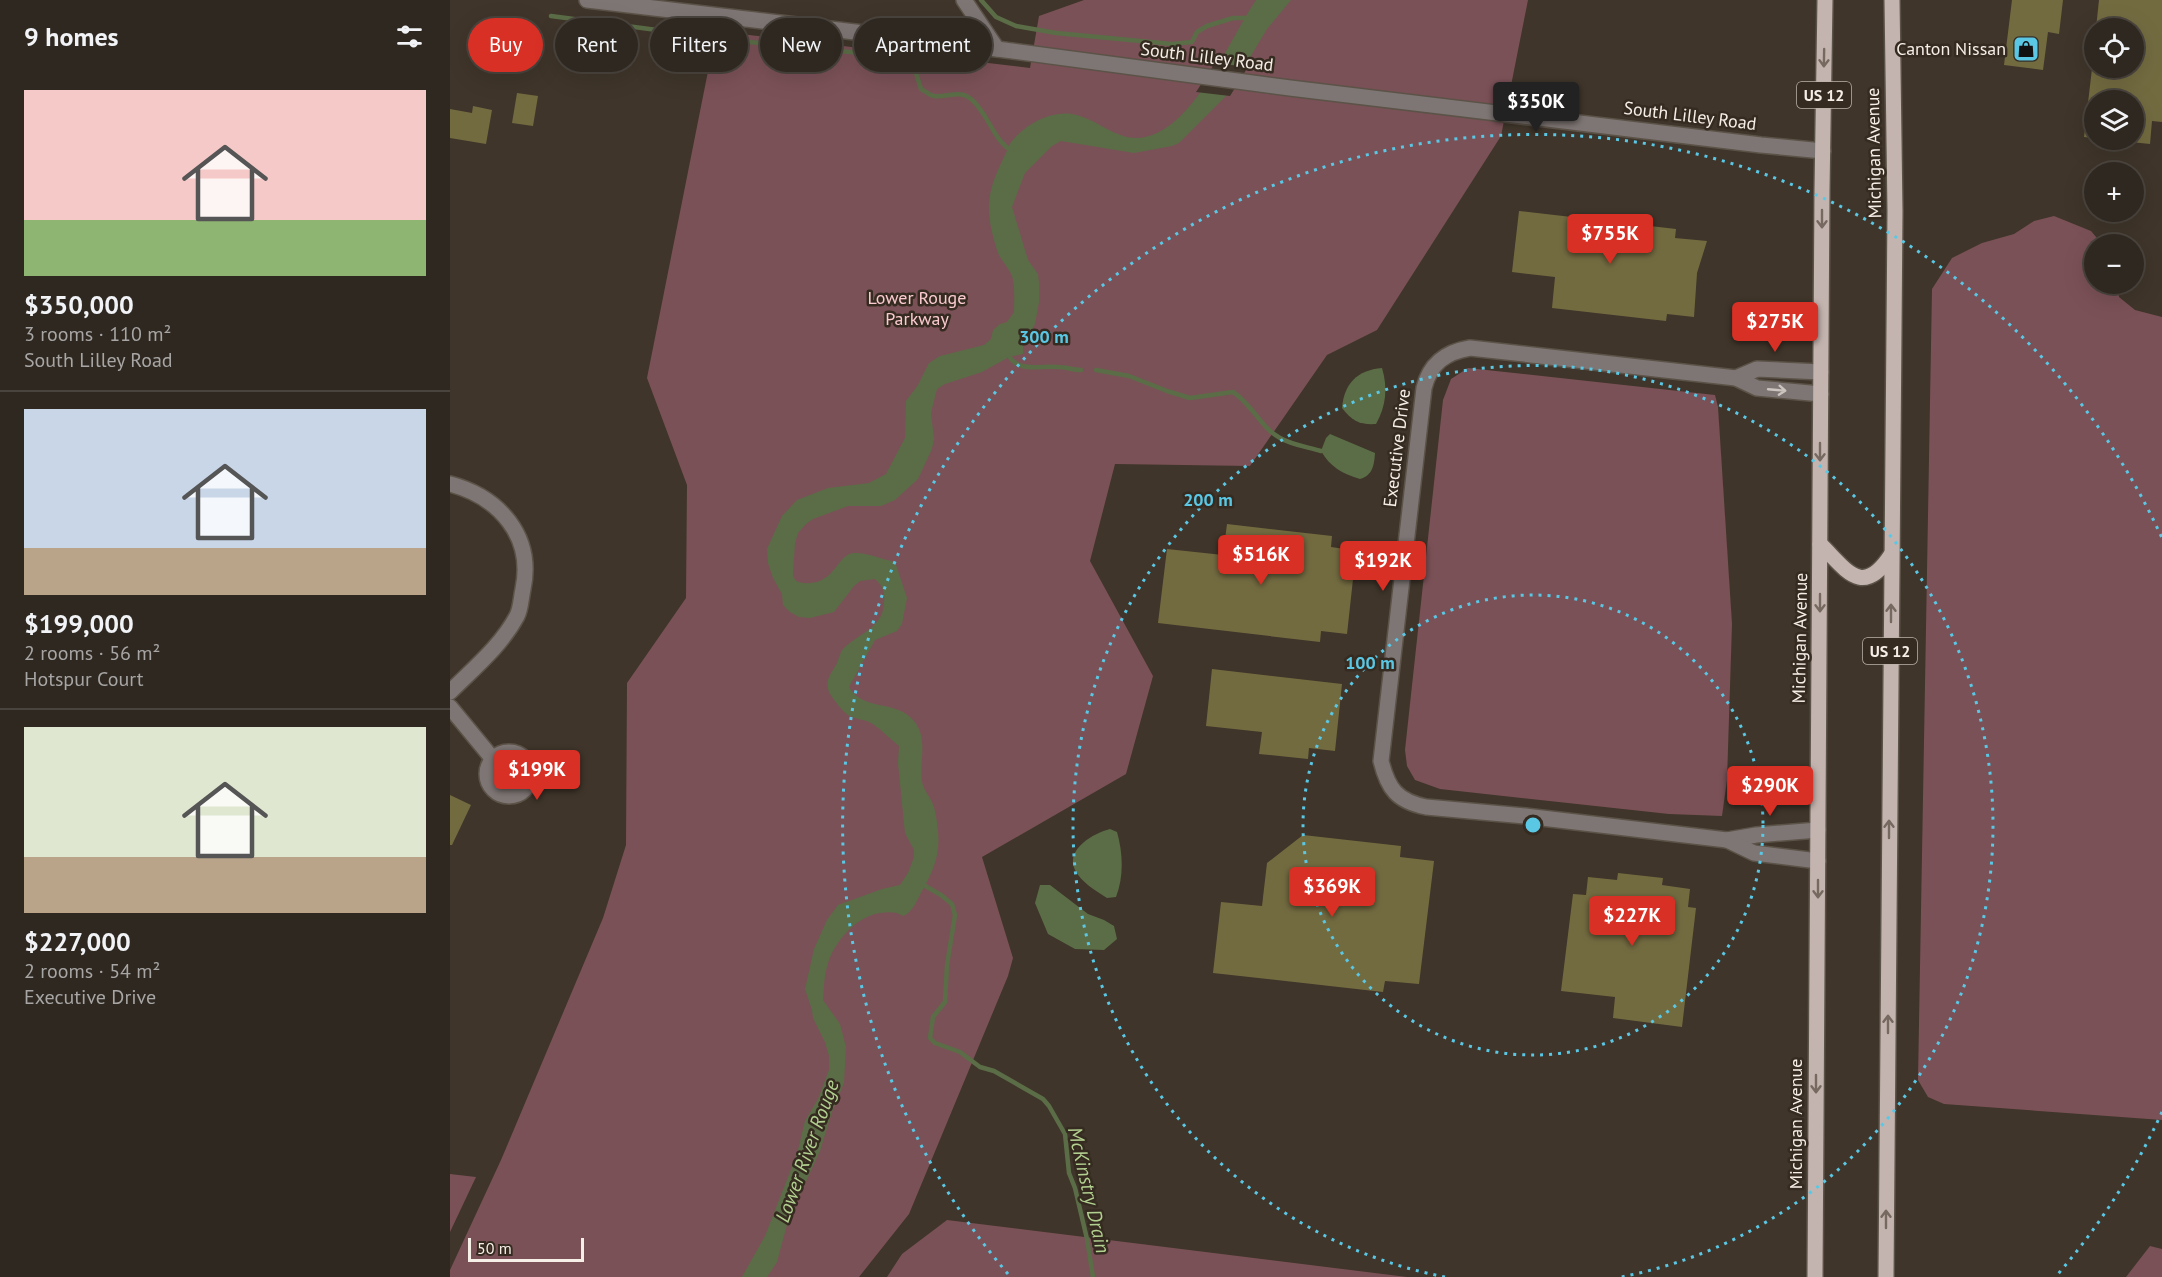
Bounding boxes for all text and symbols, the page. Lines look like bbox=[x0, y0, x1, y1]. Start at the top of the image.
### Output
chip: Buy bbox=[468, 18, 543, 72]
chip: Rent bbox=[555, 18, 638, 72]
chip: Filters bbox=[650, 18, 748, 72]
chip: New bbox=[760, 18, 842, 72]
chip: Apartment bbox=[854, 18, 992, 72]
map controls bbox=[2084, 18, 2144, 294]
button: locate bbox=[2084, 18, 2144, 78]
text: 9 homes bbox=[24, 20, 119, 53]
icon: filters bbox=[393, 20, 426, 53]
shop icon: Canton Nissan bbox=[2011, 34, 2041, 64]
street label: South Lilley Road bbox=[1139, 37, 1275, 76]
place label: Canton Nissan bbox=[1896, 37, 2006, 60]
one-way arrow bbox=[1818, 48, 1830, 68]
pin: $350K bbox=[1494, 82, 1578, 133]
road number: US 12 bbox=[1797, 82, 1851, 108]
street label: Michigan Avenue bbox=[1861, 87, 1886, 219]
text: $350K bbox=[1507, 88, 1565, 114]
button: layers bbox=[2084, 90, 2144, 150]
street label: South Lilley Road bbox=[1622, 96, 1758, 135]
icon: home bbox=[171, 129, 279, 237]
button: + bbox=[2084, 162, 2144, 222]
one-way arrow bbox=[1816, 209, 1828, 229]
pin: $755K bbox=[1568, 214, 1652, 265]
text: $755K bbox=[1581, 220, 1639, 246]
button: − bbox=[2084, 234, 2144, 294]
park label: Lower Rouge Parkway bbox=[868, 286, 966, 330]
text: $350,000 bbox=[24, 288, 134, 321]
pin: $275K bbox=[1733, 302, 1817, 353]
text: $275K bbox=[1746, 308, 1804, 334]
text: 3 rooms · 110 m² bbox=[24, 321, 171, 347]
text: 300 m bbox=[1019, 325, 1069, 348]
text: South Lilley Road bbox=[24, 347, 173, 373]
one-way arrow bbox=[1767, 385, 1786, 396]
street label: Executive Drive bbox=[1378, 388, 1415, 508]
one-way arrow bbox=[1814, 442, 1826, 462]
icon: home bbox=[171, 448, 279, 556]
text: 200 m bbox=[1183, 488, 1233, 511]
pin: $516K bbox=[1219, 535, 1303, 586]
text: $516K bbox=[1232, 541, 1290, 567]
pin: $192K bbox=[1341, 541, 1425, 592]
text: $192K bbox=[1354, 547, 1412, 573]
street label: Michigan Avenue bbox=[1787, 572, 1812, 704]
one-way arrow bbox=[1814, 592, 1826, 612]
one-way arrow bbox=[1885, 603, 1897, 623]
text: $199,000 bbox=[24, 607, 134, 640]
road number: US 12 bbox=[1863, 638, 1917, 664]
text: 2 rooms · 56 m² bbox=[24, 640, 160, 666]
text: 100 m bbox=[1345, 651, 1395, 674]
text: Hotspur Court bbox=[24, 666, 144, 692]
pin: $199K bbox=[495, 750, 579, 801]
text: $199K bbox=[508, 756, 566, 782]
icon: home bbox=[171, 766, 279, 874]
pin: $290K bbox=[1728, 766, 1812, 817]
text: $290K bbox=[1741, 772, 1799, 798]
centre of rings bbox=[1523, 815, 1543, 835]
one-way arrow bbox=[1883, 819, 1895, 839]
pin: $369K bbox=[1290, 867, 1374, 918]
text: $369K bbox=[1303, 873, 1361, 899]
one-way arrow bbox=[1812, 878, 1824, 898]
pin: $227K bbox=[1590, 896, 1674, 947]
text: $227K bbox=[1603, 902, 1661, 928]
text: $227,000 bbox=[24, 925, 131, 958]
text: 2 rooms · 54 m² bbox=[24, 958, 160, 984]
text: Executive Drive bbox=[24, 984, 156, 1010]
one-way arrow bbox=[1882, 1014, 1894, 1034]
street label: Michigan Avenue bbox=[1784, 1059, 1807, 1189]
one-way arrow bbox=[1810, 1073, 1822, 1093]
water label: Lower River Rouge bbox=[769, 1075, 845, 1226]
water label: McKinstry Drain bbox=[1062, 1124, 1116, 1256]
one-way arrow bbox=[1880, 1209, 1892, 1229]
scale bar bbox=[468, 1235, 584, 1262]
text: 50 m bbox=[477, 1238, 512, 1258]

